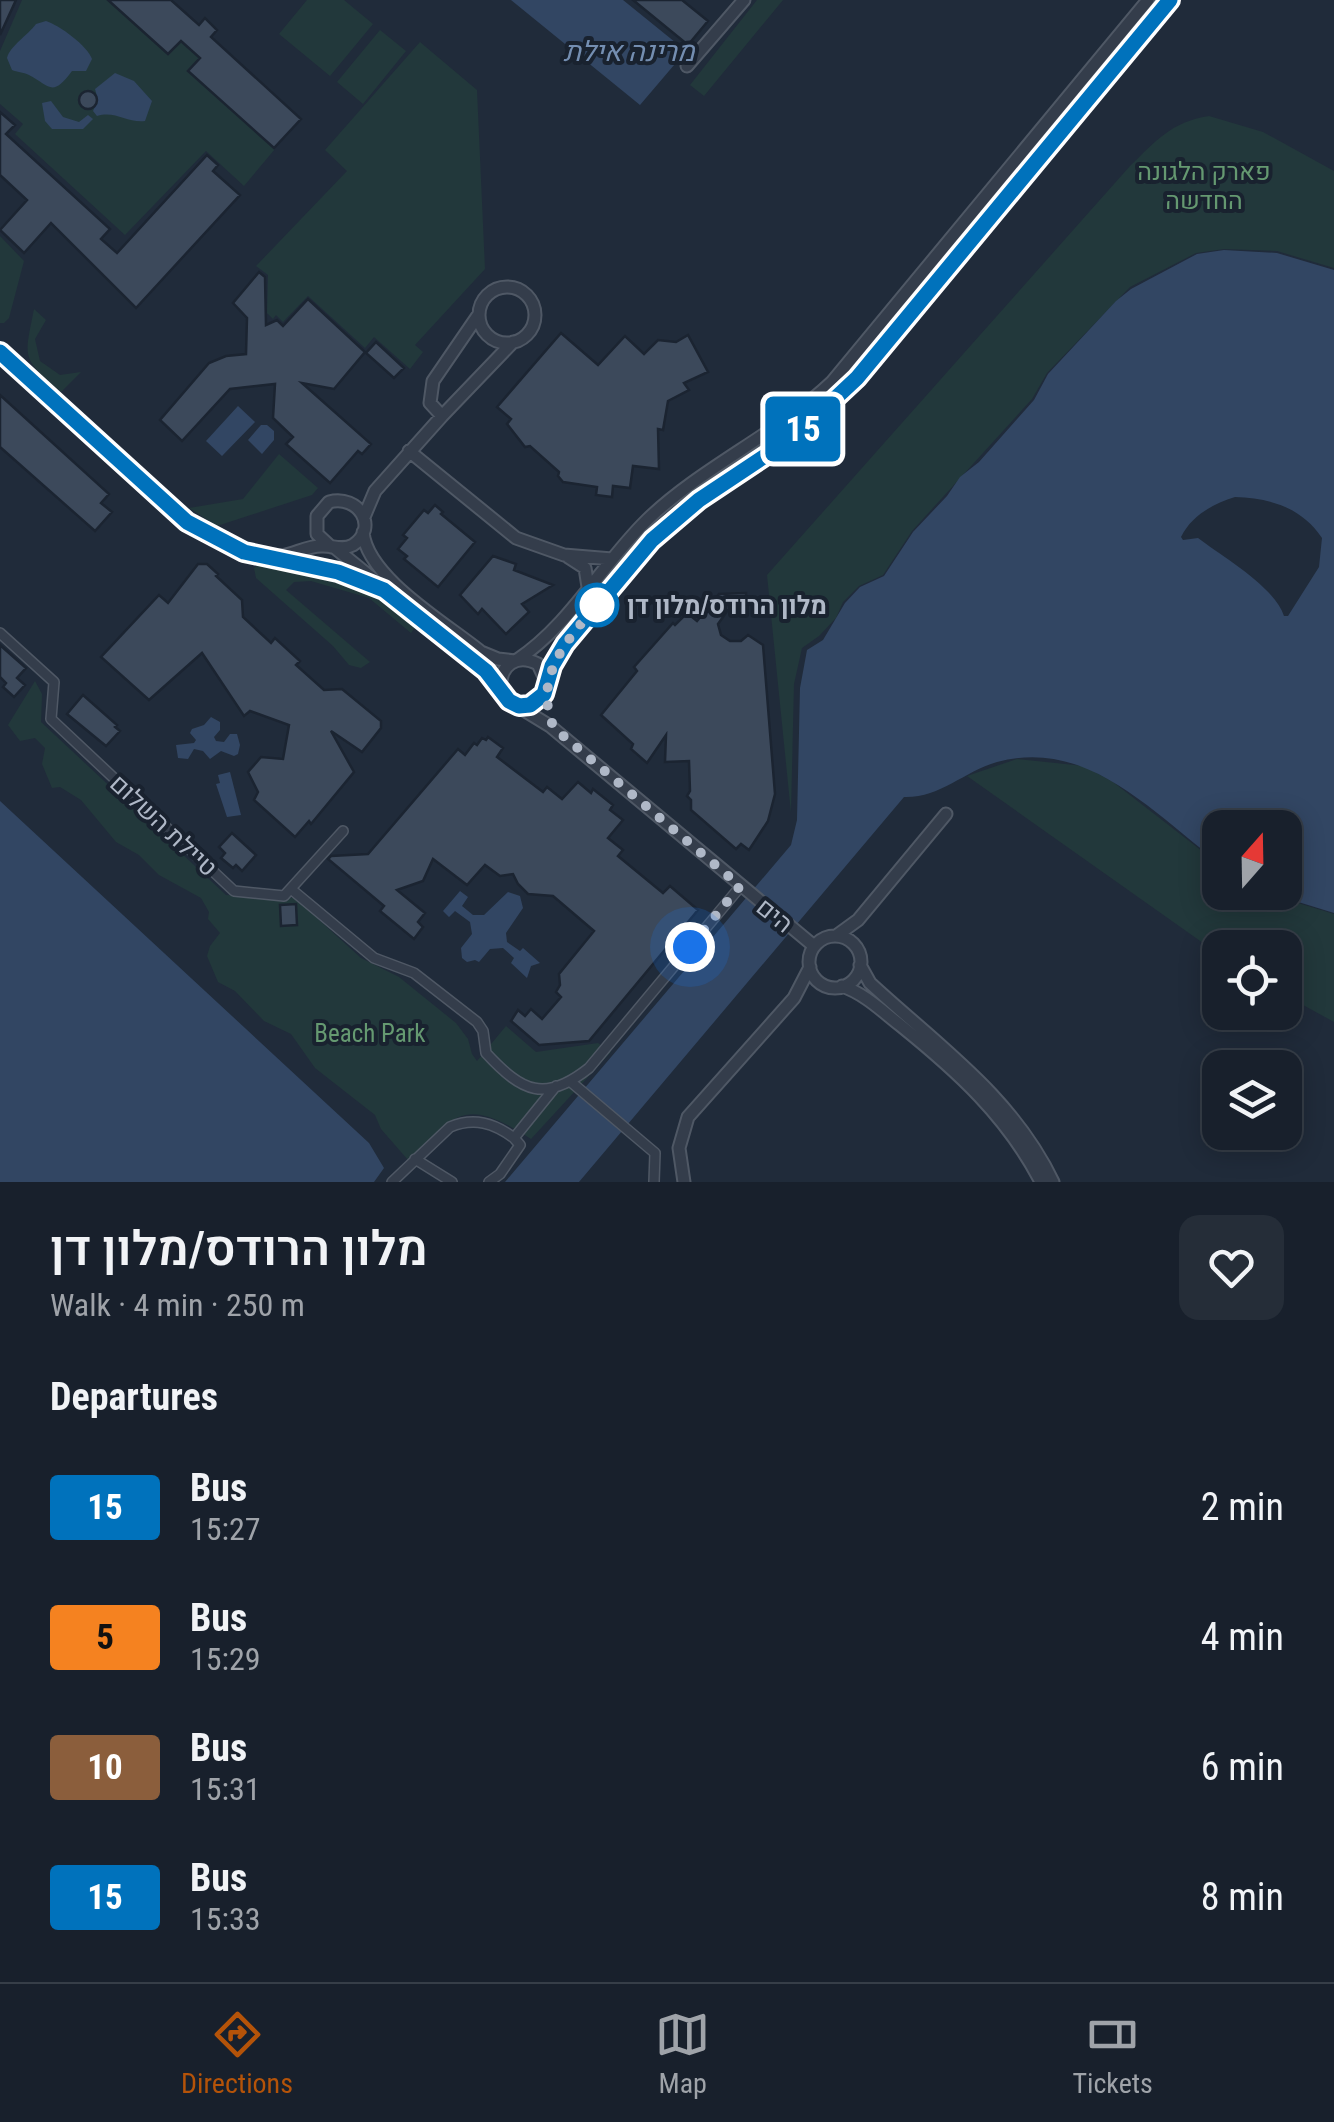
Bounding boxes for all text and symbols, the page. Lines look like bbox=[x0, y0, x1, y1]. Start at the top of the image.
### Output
water label: מרינה אילת bbox=[563, 35, 696, 68]
park label: פארק הלגונה החדשה bbox=[1137, 157, 1271, 215]
line badge: 15 bbox=[758, 396, 848, 462]
text: 15 bbox=[785, 409, 821, 450]
marker: מלון הרודס/מלון דן bbox=[576, 584, 618, 626]
place label: מלון הרודס/מלון דן bbox=[627, 591, 827, 620]
street label: טיילת השלום bbox=[104, 769, 223, 882]
north arrow bbox=[1202, 810, 1302, 910]
map controls bbox=[1202, 810, 1302, 1150]
street label: הים bbox=[751, 892, 799, 939]
your location bbox=[665, 922, 715, 972]
button: locate bbox=[1202, 930, 1302, 1030]
park label: Beach Park bbox=[314, 1019, 426, 1048]
button: layers bbox=[1202, 1050, 1302, 1150]
button: heart bbox=[1179, 1215, 1284, 1320]
text: מלון הרודס/מלון דן bbox=[50, 1220, 428, 1277]
text: Walk · 4 min · 250 m bbox=[50, 1286, 305, 1324]
text: Departures bbox=[50, 1375, 218, 1419]
text: Bus bbox=[190, 1466, 247, 1510]
text: 2 min bbox=[1201, 1485, 1284, 1529]
text: 15 bbox=[87, 1487, 123, 1528]
text: 15:27 bbox=[190, 1510, 261, 1548]
text: Bus bbox=[190, 1596, 247, 1640]
text: 4 min bbox=[1201, 1615, 1284, 1659]
text: 5 bbox=[96, 1617, 114, 1658]
text: 15:29 bbox=[190, 1640, 261, 1678]
text: Bus bbox=[190, 1726, 247, 1770]
text: 6 min bbox=[1201, 1745, 1284, 1789]
text: 10 bbox=[87, 1747, 123, 1788]
text: 15:31 bbox=[190, 1770, 261, 1808]
text: Bus bbox=[190, 1856, 247, 1900]
text: 8 min bbox=[1201, 1875, 1284, 1919]
text: 15 bbox=[87, 1877, 123, 1918]
text: 15:33 bbox=[190, 1900, 261, 1938]
tab: Directions bbox=[181, 2007, 293, 2100]
tab: Map bbox=[655, 2007, 710, 2100]
tab: Tickets bbox=[1072, 2007, 1153, 2100]

